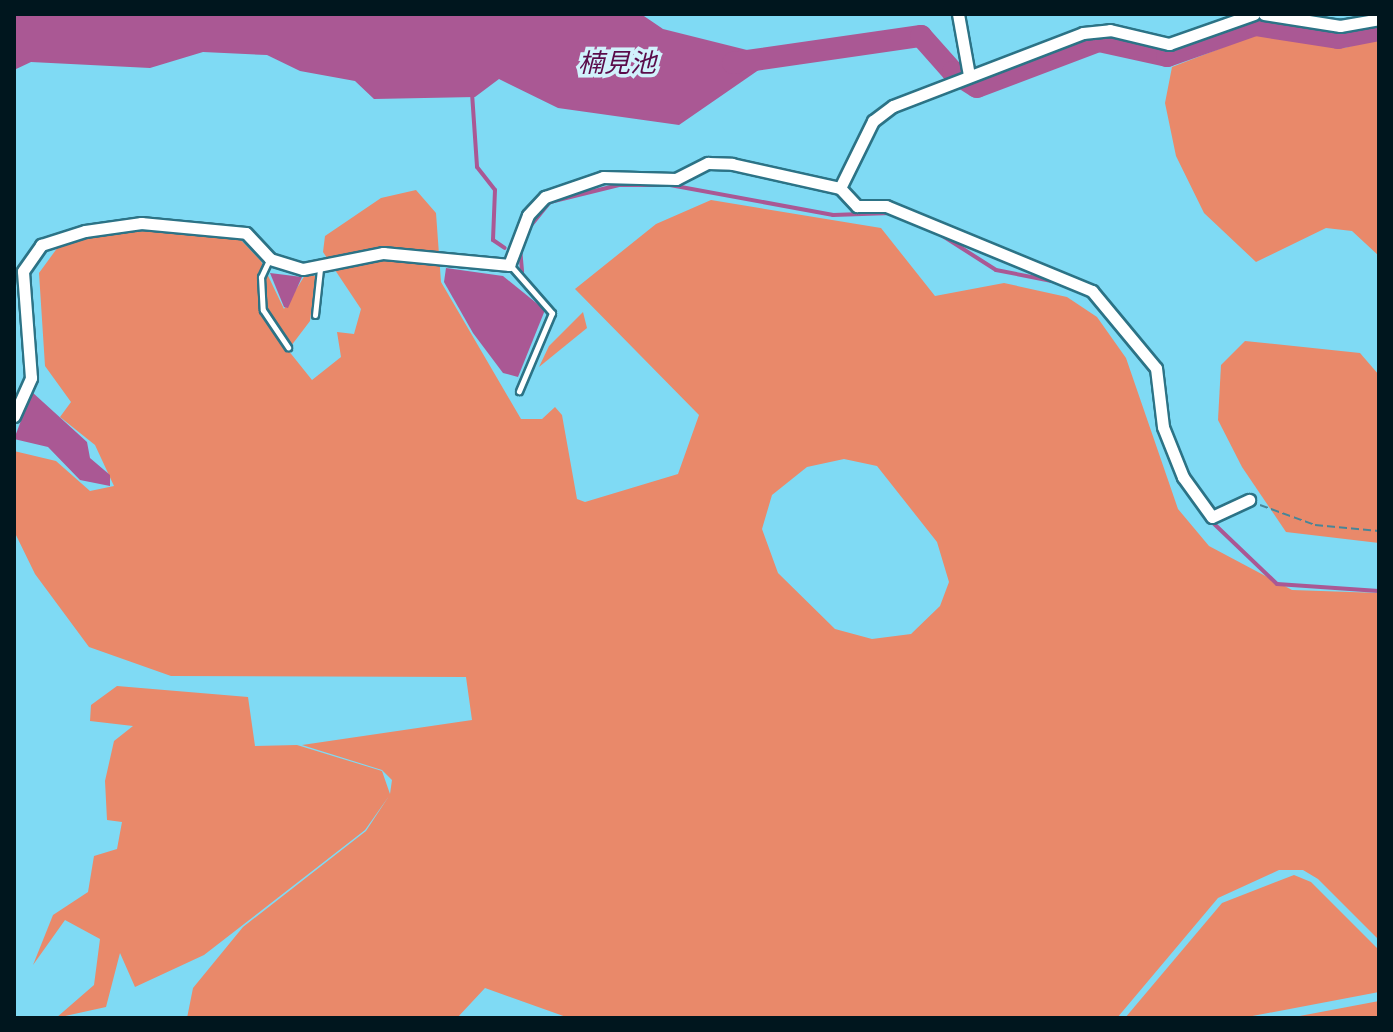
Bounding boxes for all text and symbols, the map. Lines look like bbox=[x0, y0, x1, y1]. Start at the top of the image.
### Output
water label: 楠見池 bbox=[578, 48, 656, 80]

